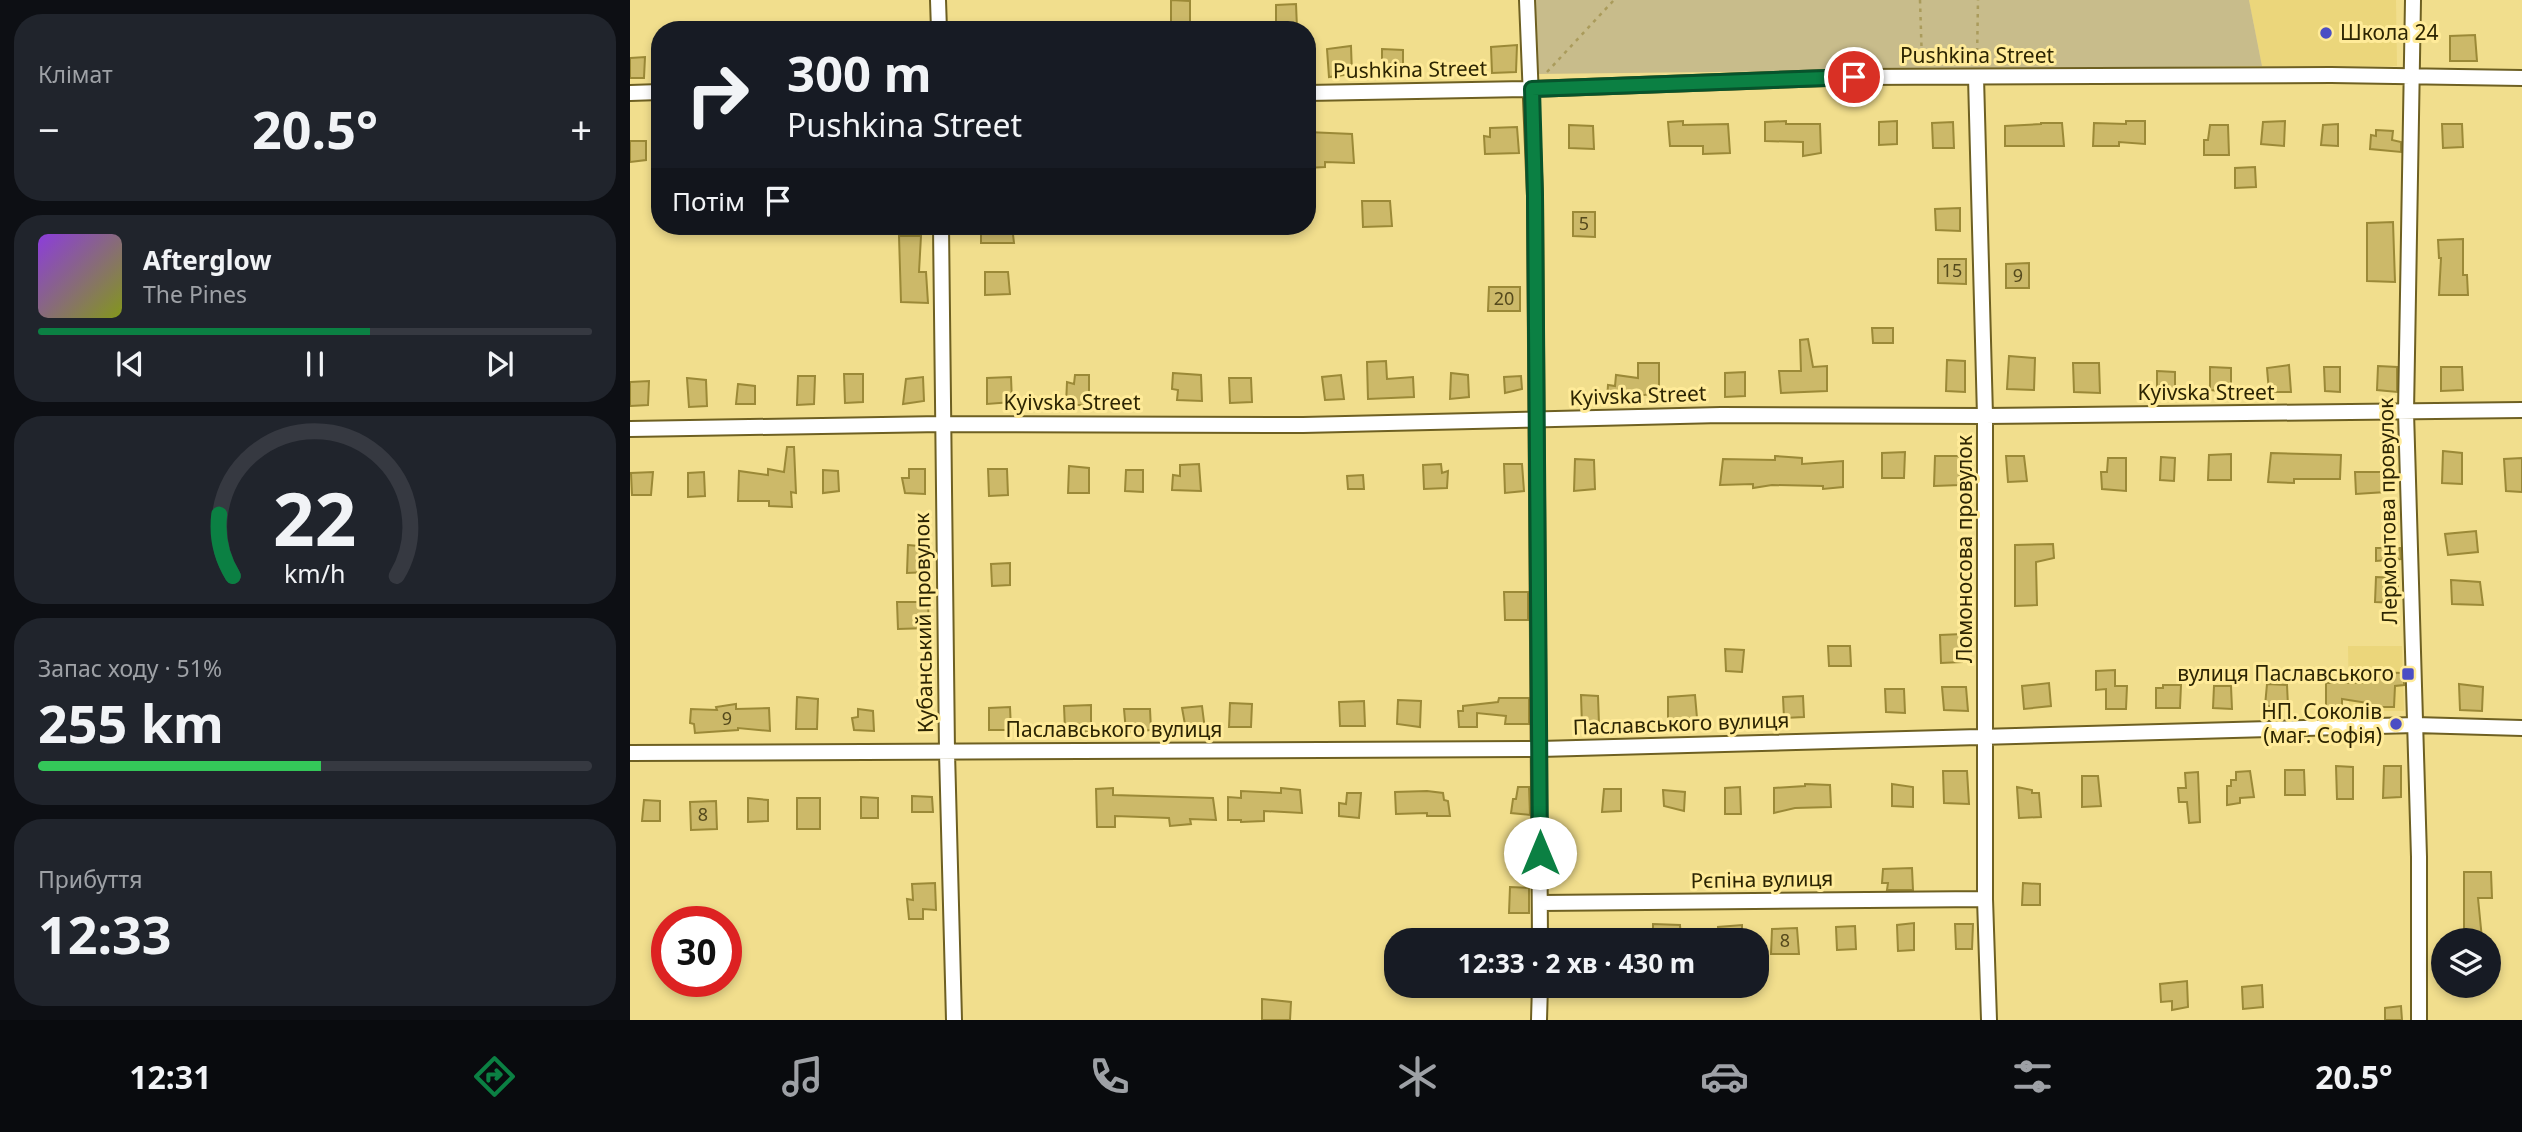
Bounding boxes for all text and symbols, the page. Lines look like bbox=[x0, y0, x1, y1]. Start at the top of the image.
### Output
place label: Школа 24 bbox=[2340, 18, 2438, 46]
marker: Школа 24 bbox=[2318, 25, 2334, 41]
text: 300 m bbox=[787, 40, 932, 106]
street label: Pushkina Street bbox=[1900, 41, 2055, 69]
pin bbox=[1824, 47, 1884, 107]
icon: right bbox=[672, 49, 763, 140]
street label: Pushkina Street bbox=[1333, 54, 1488, 84]
text: Клімат bbox=[38, 58, 113, 90]
icon: arrive bbox=[1835, 58, 1873, 96]
text: 20.5° bbox=[252, 93, 378, 164]
text: − bbox=[38, 103, 60, 155]
text: + bbox=[570, 103, 592, 155]
text: Pushkina Street bbox=[787, 103, 1022, 146]
icon: arrive bbox=[759, 182, 797, 220]
text: Потім bbox=[672, 183, 745, 219]
house number: 5 bbox=[1579, 211, 1589, 235]
text: Afterglow bbox=[143, 242, 271, 278]
house number: 15 bbox=[1942, 258, 1962, 282]
house number: 9 bbox=[2013, 263, 2023, 287]
text: The Pines bbox=[143, 278, 247, 310]
house number: 20 bbox=[1494, 286, 1514, 310]
icon: previous bbox=[111, 345, 149, 383]
icon: pause bbox=[296, 345, 334, 383]
icon: next bbox=[481, 345, 519, 383]
street label: Kyivska Street bbox=[2138, 378, 2275, 406]
street label: Kyivska Street bbox=[1569, 379, 1707, 411]
street label: Kyivska Street bbox=[1004, 388, 1141, 416]
street label: Лермонтова провулок bbox=[2371, 397, 2403, 625]
street label: Ломоносова провулок bbox=[1950, 435, 1978, 663]
text: 22 bbox=[273, 468, 357, 567]
street label: Кубанський провулок bbox=[907, 513, 939, 733]
text: km/h bbox=[284, 556, 346, 590]
text: Запас ходу · 51% bbox=[38, 652, 222, 684]
place label: вулиця Паславського bbox=[2177, 659, 2394, 687]
marker: вулиця Паславського bbox=[2400, 666, 2416, 682]
text: 255 km bbox=[38, 687, 224, 758]
place label: НП. Соколів (маг. Софія) bbox=[2261, 697, 2382, 749]
street label: Паславського вулиця bbox=[1572, 705, 1790, 741]
house number: 9 bbox=[722, 706, 732, 730]
street label: Паславського вулиця bbox=[1006, 715, 1222, 743]
marker: НП. Соколів (маг. Софія) bbox=[2388, 716, 2404, 732]
house number: 8 bbox=[698, 802, 708, 826]
position arrow bbox=[1503, 816, 1577, 890]
text: Прибуття bbox=[38, 863, 143, 895]
street label: Рєпіна вулиця bbox=[1690, 864, 1834, 894]
text: 12:33 bbox=[38, 898, 172, 969]
speed limit sign: 30 bbox=[651, 906, 742, 997]
house number: 8 bbox=[1780, 928, 1790, 952]
map controls bbox=[2431, 928, 2501, 998]
button: layers bbox=[2431, 928, 2501, 998]
text: 12:33 · 2 хв · 430 m bbox=[1458, 945, 1695, 981]
icon: directions bbox=[470, 1052, 519, 1101]
icon: music bbox=[778, 1052, 827, 1101]
icon: phone bbox=[1085, 1052, 1134, 1101]
icon: climate bbox=[1393, 1052, 1442, 1101]
icon: car bbox=[1700, 1052, 1749, 1101]
icon: filters bbox=[2008, 1052, 2057, 1101]
text: 12:31 bbox=[129, 1055, 211, 1098]
text: 20.5° bbox=[2315, 1055, 2393, 1098]

